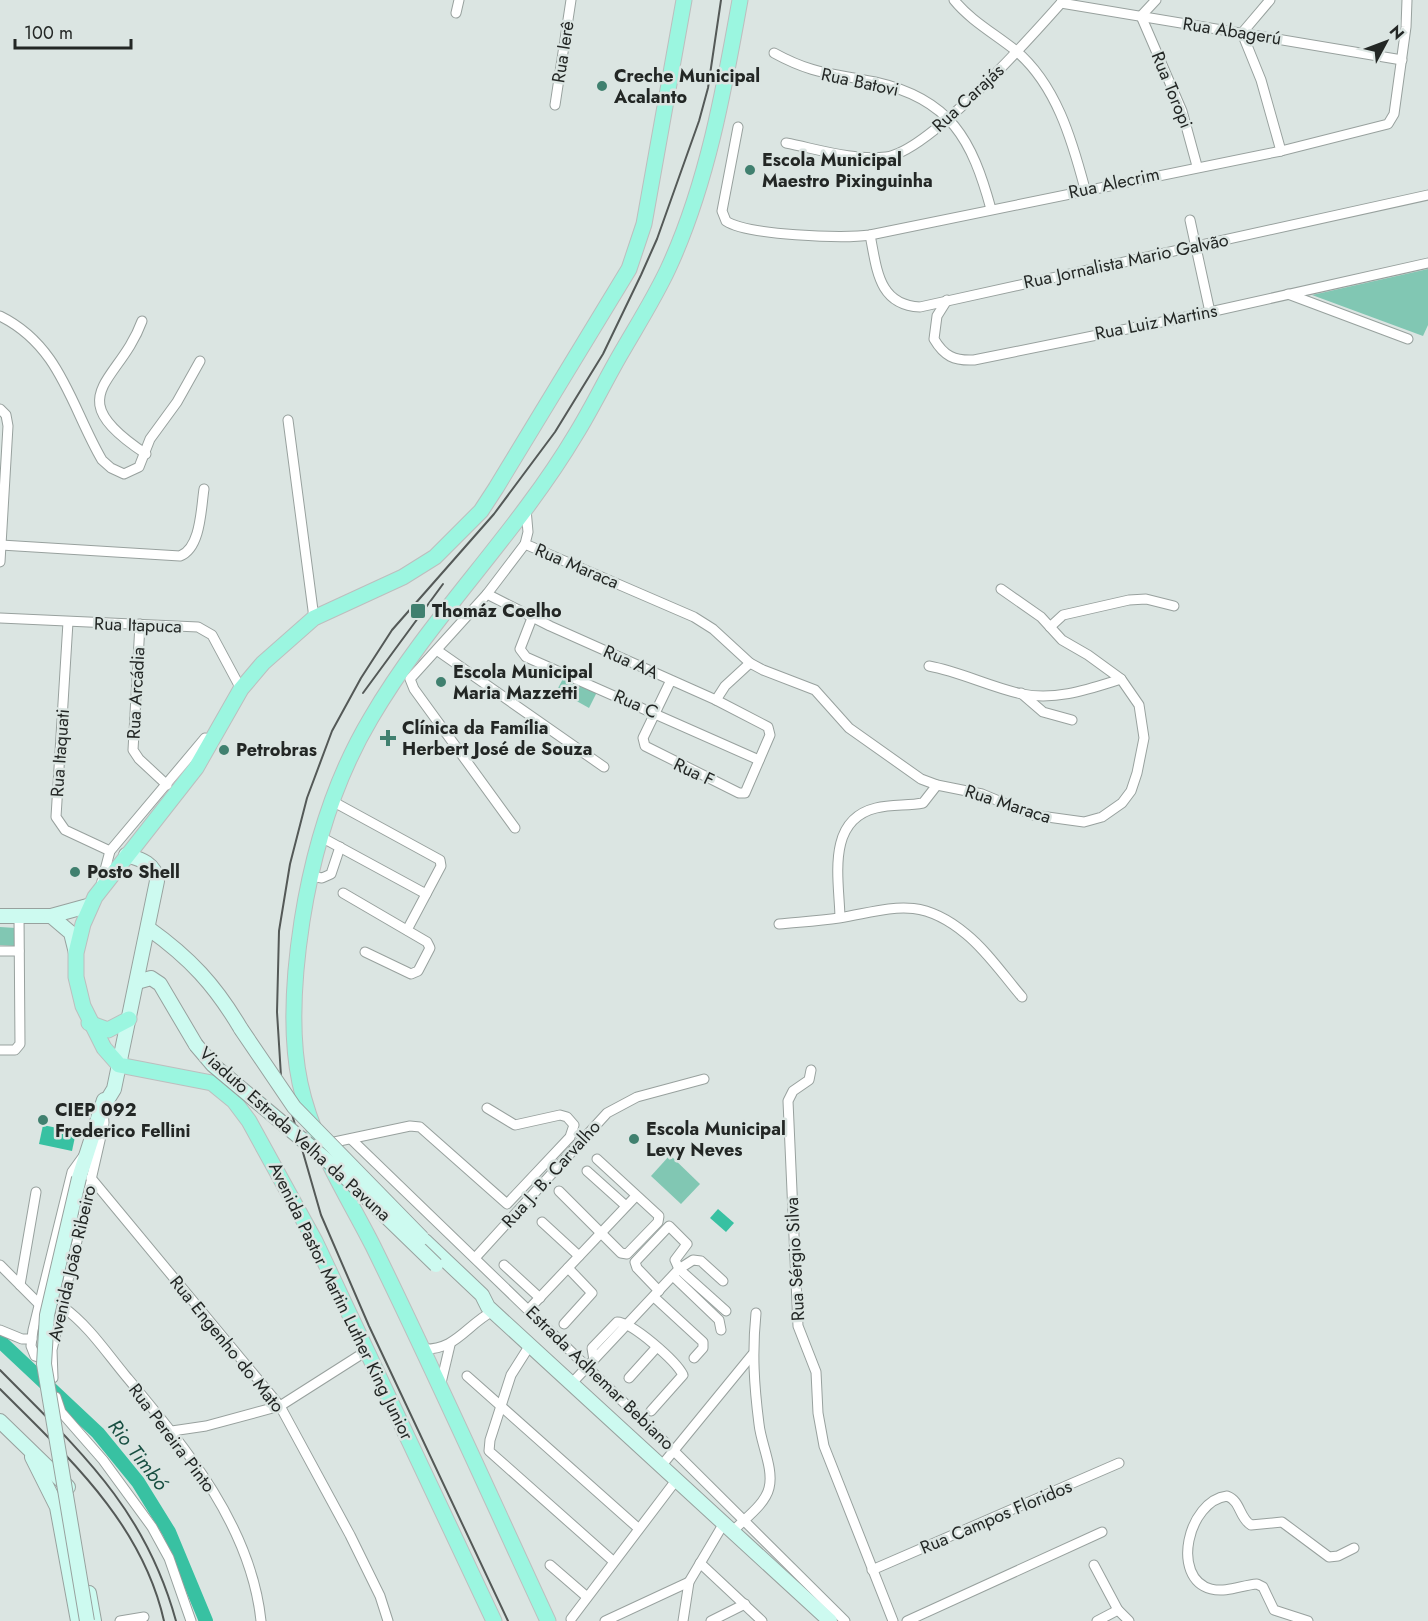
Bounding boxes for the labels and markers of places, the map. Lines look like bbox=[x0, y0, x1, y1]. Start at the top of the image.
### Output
place label: Creche Municipal Acalanto bbox=[613, 63, 760, 110]
marker: Creche Municipal Acalanto bbox=[595, 79, 609, 93]
place label: Escola Municipal Maestro Pixinguinha bbox=[762, 147, 933, 194]
marker: Escola Municipal Maestro Pixinguinha bbox=[743, 163, 757, 177]
place label: Thomáz Coelho bbox=[432, 598, 562, 624]
marker: Thomáz Coelho bbox=[409, 602, 427, 620]
place label: Escola Municipal Maria Mazzetti bbox=[453, 659, 593, 706]
marker: Escola Municipal Maria Mazzetti bbox=[434, 675, 448, 689]
place label: Clínica da Família Herbert José de Souza bbox=[402, 715, 592, 762]
marker: Clínica da Família Herbert José de Souza bbox=[379, 729, 397, 747]
place label: Petrobras bbox=[236, 737, 317, 763]
marker: Petrobras bbox=[217, 743, 231, 757]
place label: Posto Shell bbox=[87, 859, 180, 885]
marker: Posto Shell bbox=[68, 865, 82, 879]
place label: CIEP 092 Frederico Fellini bbox=[55, 1097, 190, 1144]
marker: CIEP 092 Frederico Fellini bbox=[36, 1113, 50, 1127]
place label: Escola Municipal Levy Neves bbox=[646, 1116, 786, 1163]
marker: Escola Municipal Levy Neves bbox=[627, 1132, 641, 1146]

